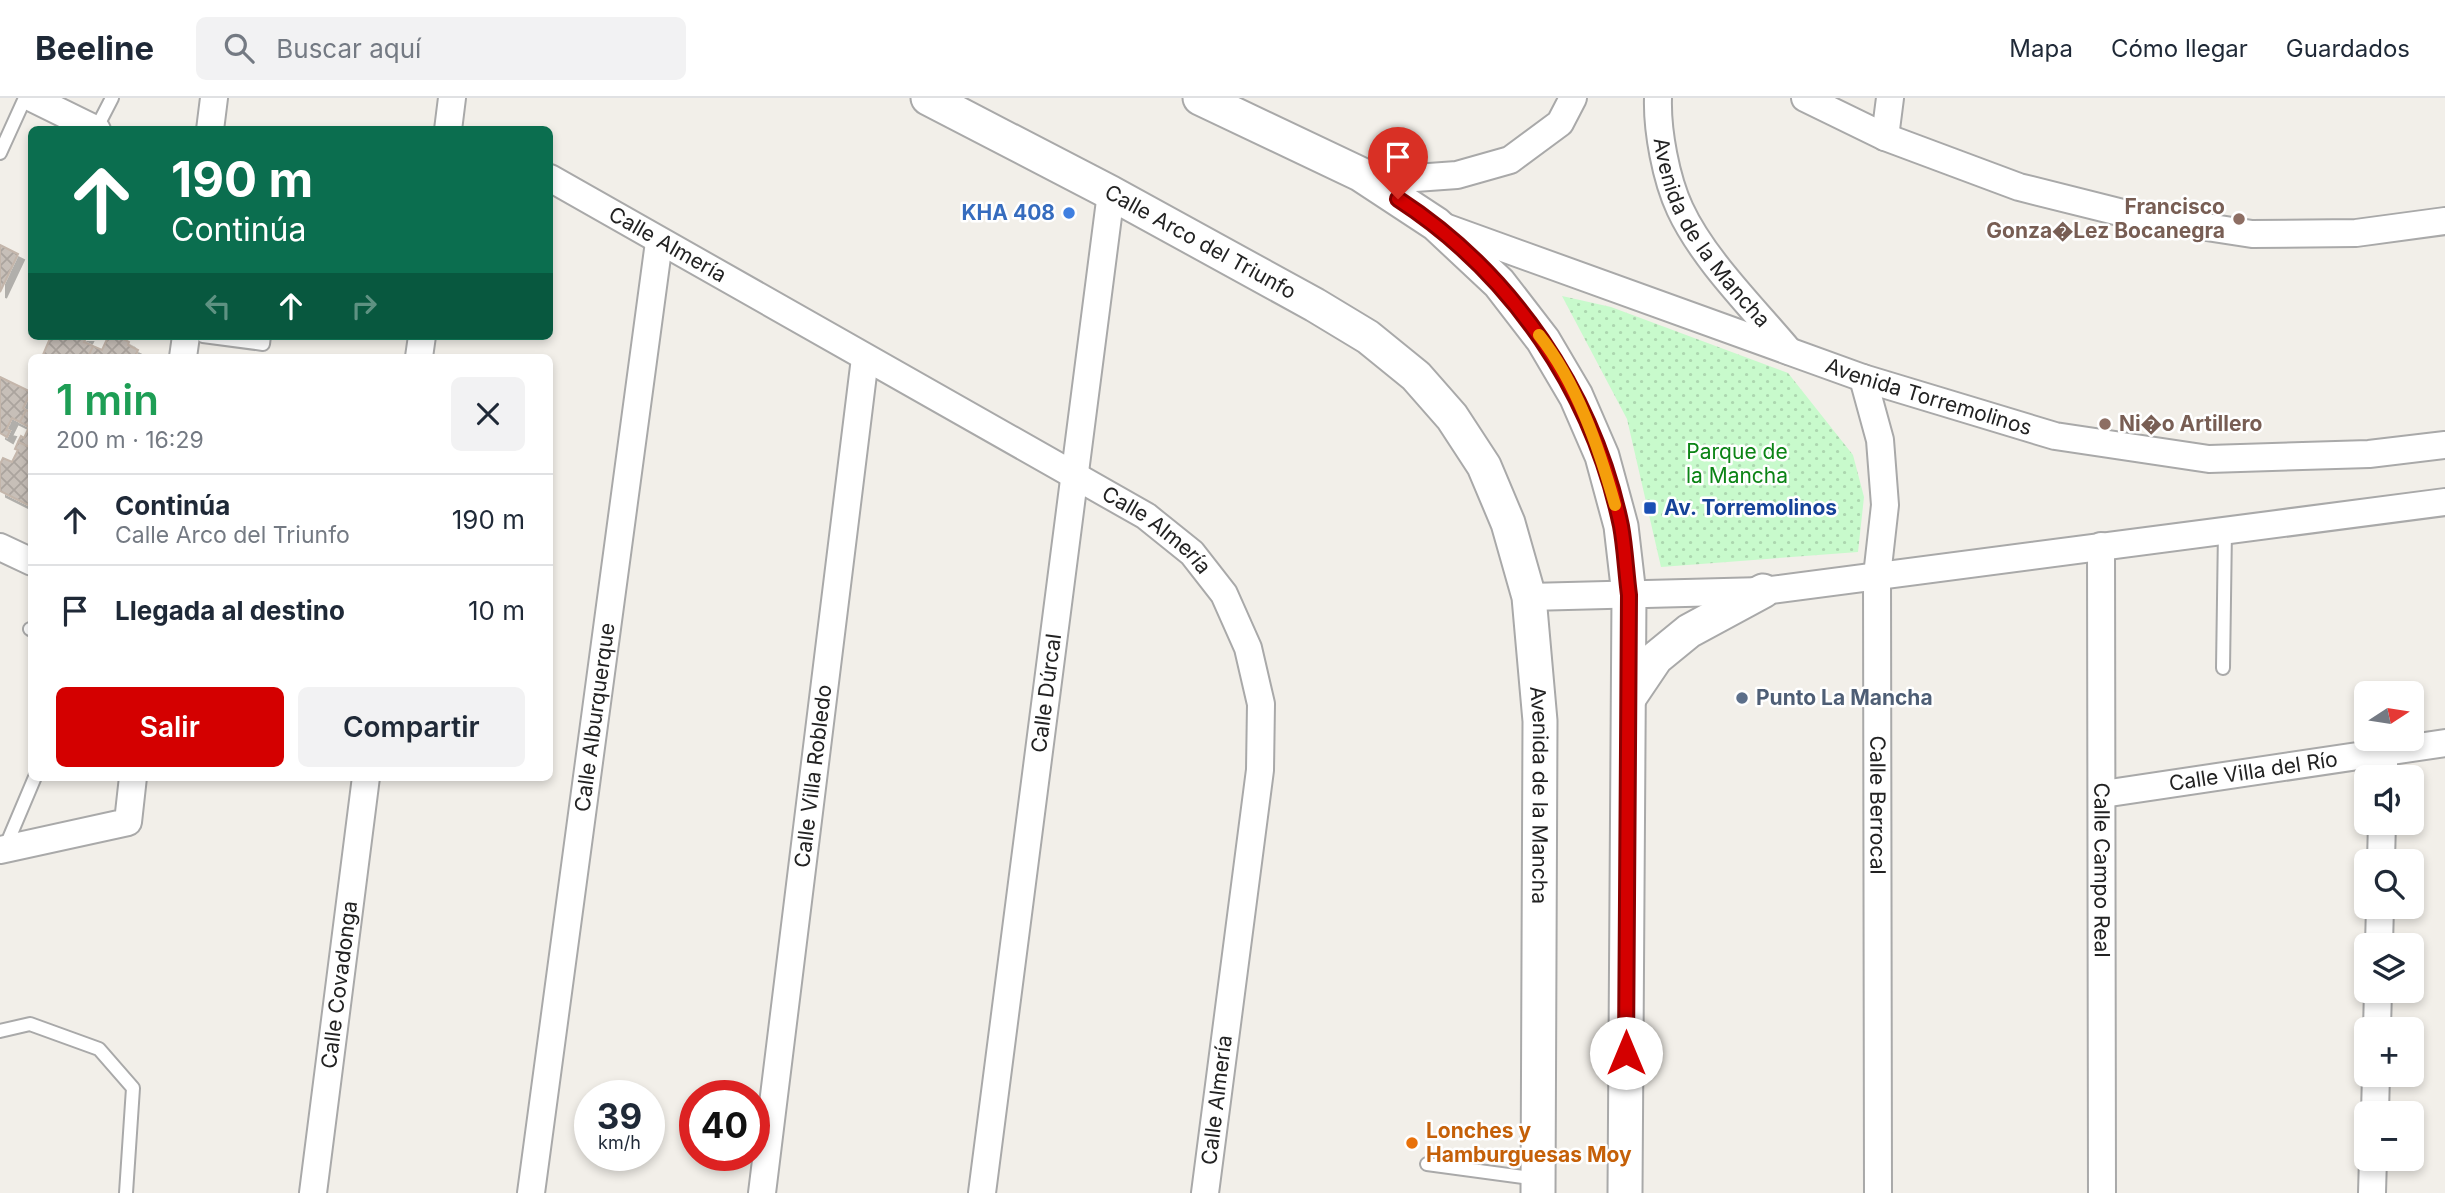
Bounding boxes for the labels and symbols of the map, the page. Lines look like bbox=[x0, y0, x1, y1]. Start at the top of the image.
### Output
pin bbox=[1368, 127, 1428, 199]
street label: Avenida de la Mancha bbox=[1649, 136, 1776, 332]
street label: Calle Arco del Triunfo bbox=[1100, 179, 1301, 304]
place label: Francisco Gonza�Lez Bocanegra bbox=[1986, 194, 2225, 243]
place label: KHA 408 bbox=[962, 200, 1055, 225]
street label: Calle Almería bbox=[605, 201, 731, 287]
marker: KHA 408 bbox=[1061, 205, 1077, 221]
marker: Francisco Gonza�Lez Bocanegra bbox=[2231, 211, 2247, 227]
street label: Avenida Torremolinos bbox=[1822, 353, 2035, 440]
place label: Ni�o Artillero bbox=[2119, 411, 2263, 436]
marker: Ni�o Artillero bbox=[2097, 416, 2113, 432]
park label: Parque de la Mancha bbox=[1686, 439, 1788, 488]
street label: Calle Almería bbox=[1098, 481, 1217, 579]
place label: Av. Torremolinos bbox=[1664, 495, 1837, 520]
marker: Av. Torremolinos bbox=[1642, 500, 1658, 516]
street label: Calle Alburquerque bbox=[569, 621, 620, 813]
street label: Calle Dúrcal bbox=[1026, 632, 1066, 754]
north arrow bbox=[2354, 681, 2424, 751]
street label: Calle Villa Robledo bbox=[789, 683, 837, 869]
street label: Avenida de la Mancha bbox=[1525, 685, 1553, 904]
place label: Punto La Mancha bbox=[1756, 685, 1933, 710]
marker: Punto La Mancha bbox=[1734, 690, 1750, 706]
street label: Calle Berrocal bbox=[1865, 736, 1890, 875]
street label: Calle Villa del Río bbox=[2167, 746, 2339, 796]
street label: Calle Campo Real bbox=[2089, 783, 2115, 957]
street label: Calle Covadonga bbox=[316, 899, 362, 1070]
position arrow bbox=[1589, 1016, 1663, 1090]
street label: Calle Almería bbox=[1196, 1034, 1237, 1166]
speed limit sign: 40 bbox=[679, 1080, 770, 1171]
place label: Lonches y Hamburguesas Moy bbox=[1426, 1118, 1632, 1167]
marker: Lonches y Hamburguesas Moy bbox=[1404, 1135, 1420, 1151]

